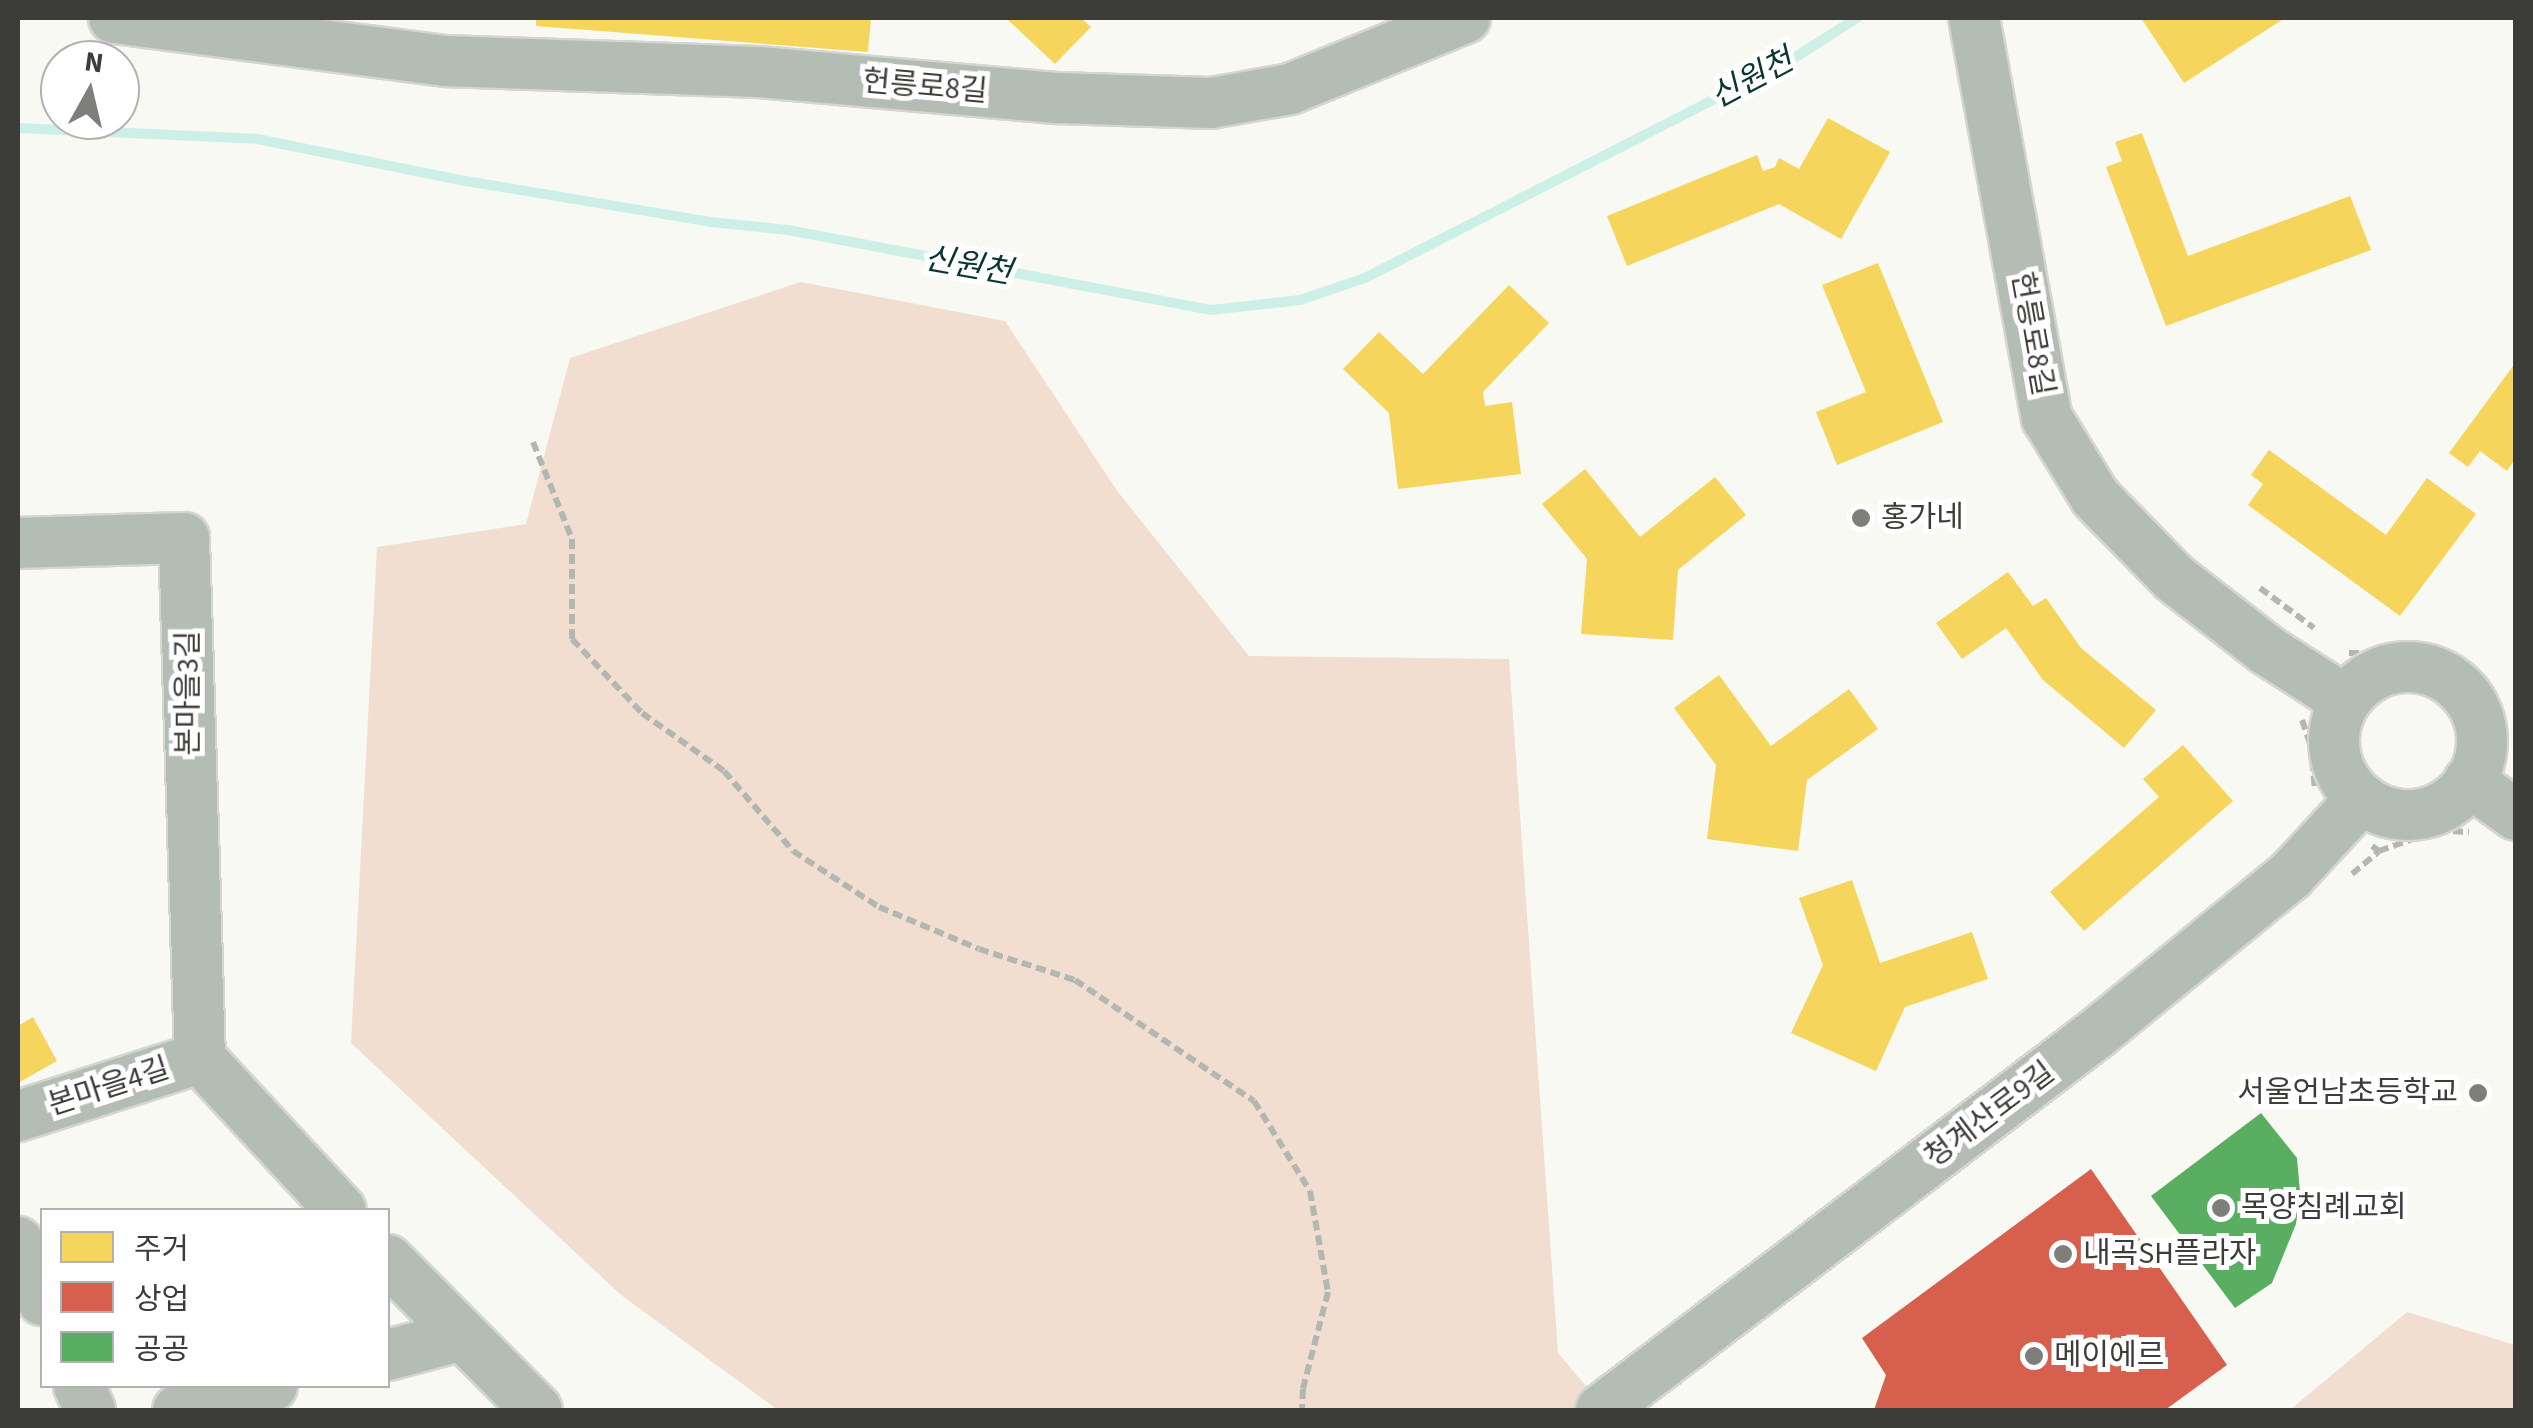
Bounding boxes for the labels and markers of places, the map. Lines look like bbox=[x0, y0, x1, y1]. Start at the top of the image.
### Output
place label: 홍가네 bbox=[1881, 500, 1964, 536]
marker: 홍가네 bbox=[1850, 507, 1872, 529]
place label: 서울언남초등학교 bbox=[2237, 1075, 2458, 1111]
marker: 서울언남초등학교 bbox=[2467, 1082, 2489, 1104]
place label: 목양침례교회 bbox=[2241, 1190, 2407, 1226]
marker: 목양침례교회 bbox=[2210, 1197, 2232, 1219]
place label: 내곡SH플라자 bbox=[2083, 1236, 2257, 1272]
marker: 내곡SH플라자 bbox=[2052, 1243, 2074, 1265]
place label: 메이에르 bbox=[2054, 1338, 2164, 1374]
marker: 메이에르 bbox=[2023, 1345, 2045, 1367]

